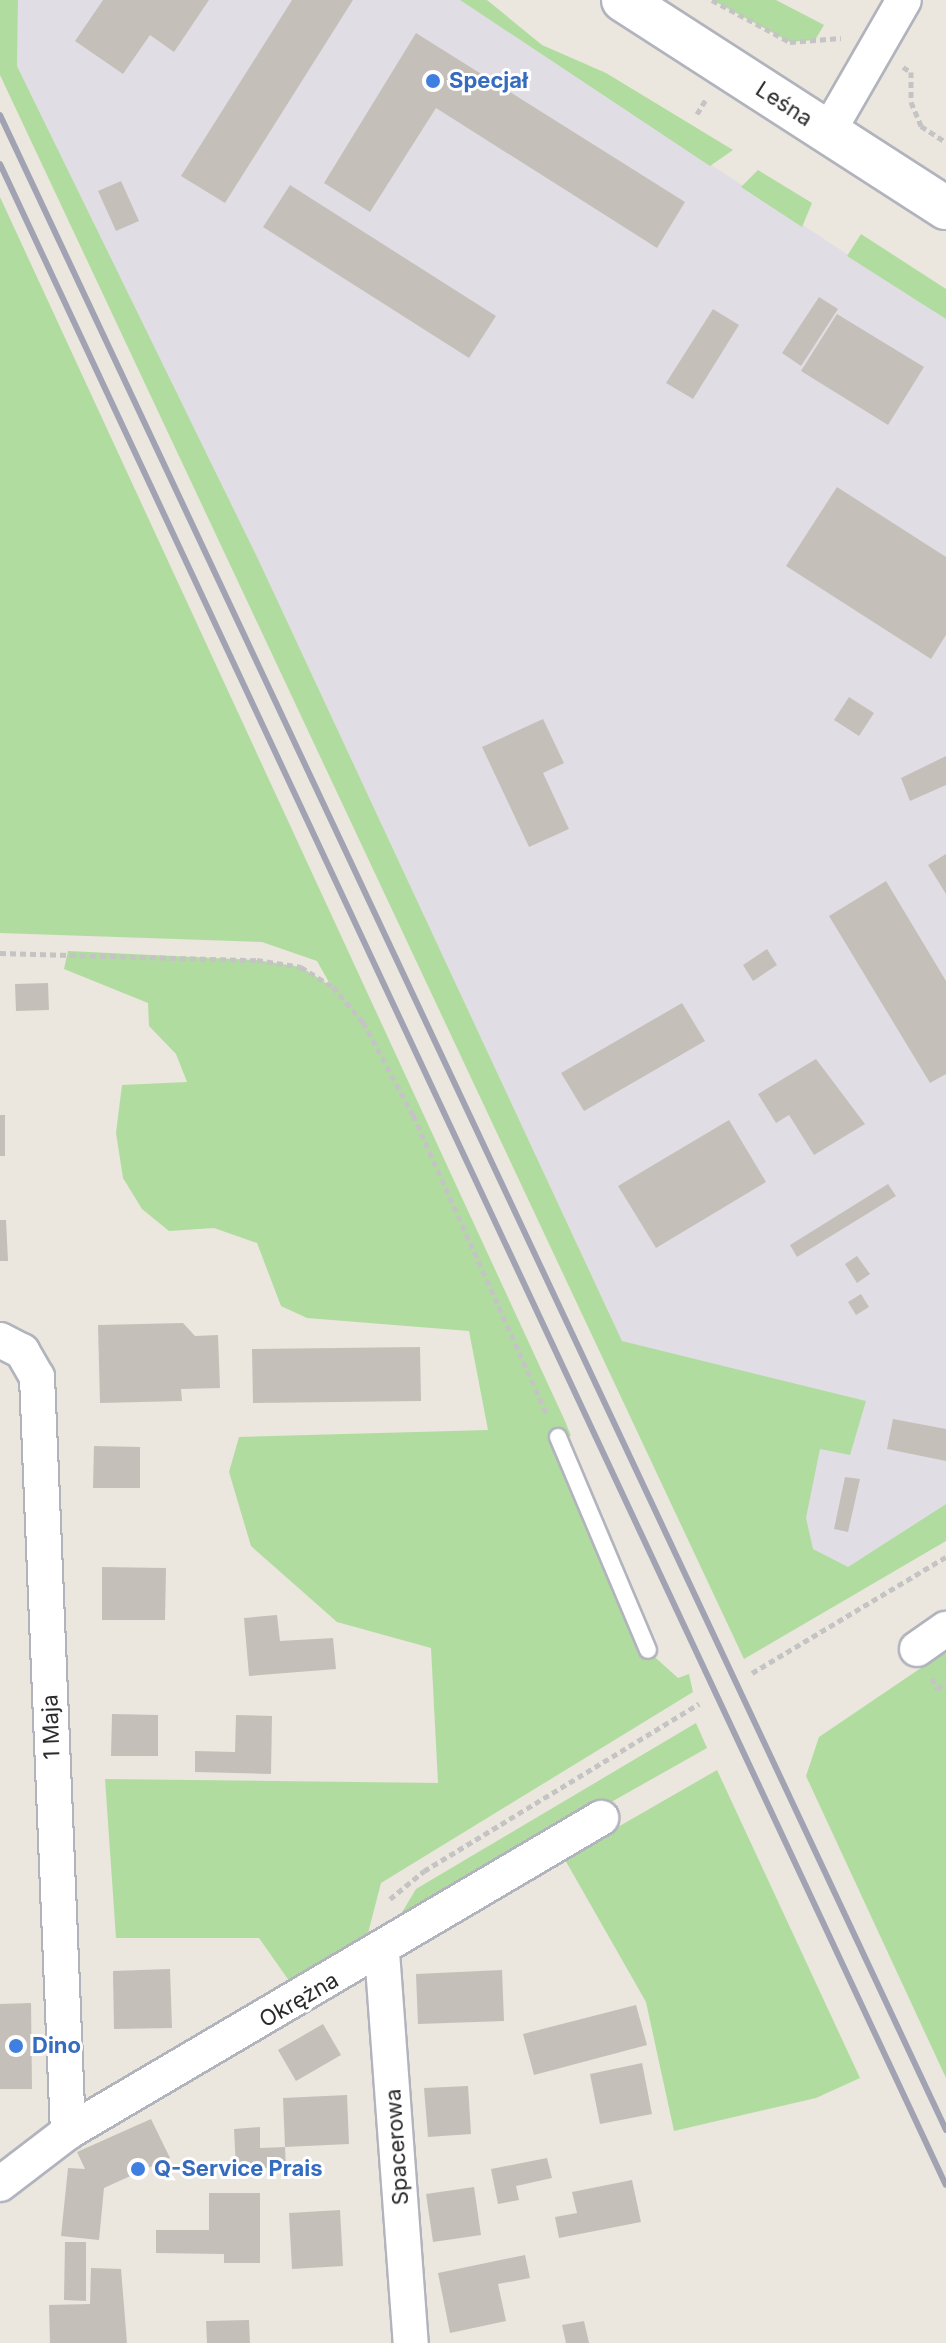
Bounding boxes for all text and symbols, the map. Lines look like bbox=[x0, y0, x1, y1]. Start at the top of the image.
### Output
place label: Specjał bbox=[449, 68, 528, 94]
marker: Specjał bbox=[424, 72, 442, 90]
street label: Leśna bbox=[751, 76, 817, 132]
street label: 1 Maja bbox=[37, 1694, 65, 1760]
street label: Okrężna bbox=[255, 1967, 343, 2033]
place label: Dino bbox=[32, 2033, 81, 2059]
marker: Dino bbox=[7, 2037, 25, 2055]
street label: Spacerowa bbox=[380, 2088, 414, 2206]
place label: Q-Service Prais bbox=[154, 2156, 323, 2182]
marker: Q-Service Prais bbox=[129, 2160, 147, 2178]

